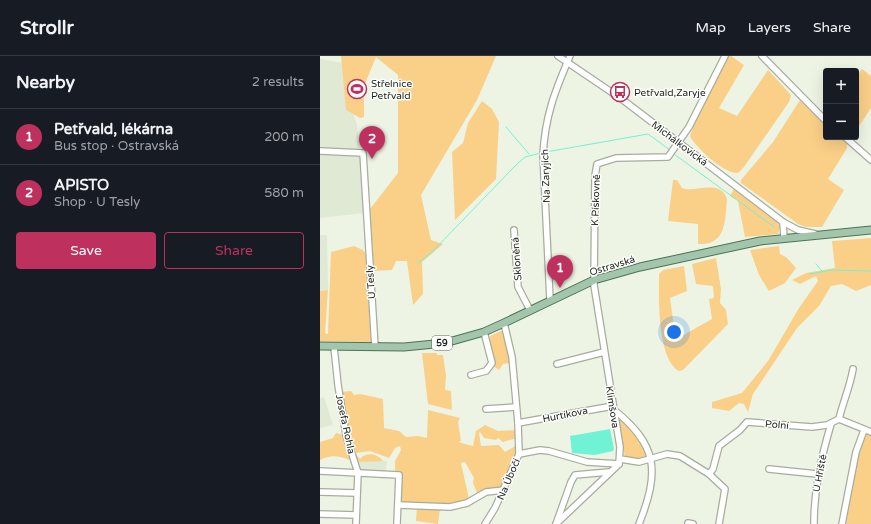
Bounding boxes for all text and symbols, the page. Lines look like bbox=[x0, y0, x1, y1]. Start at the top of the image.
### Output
text: Strollr bbox=[20, 17, 74, 39]
text: Map bbox=[696, 19, 726, 36]
text: Layers bbox=[748, 19, 791, 36]
text: Share bbox=[813, 19, 851, 36]
map controls bbox=[823, 68, 859, 140]
button: + bbox=[823, 68, 859, 104]
text: Nearby bbox=[16, 72, 75, 93]
text: 2 results bbox=[252, 74, 304, 90]
sports icon: Střelnice Petřvald bbox=[346, 78, 368, 100]
place label: Střelnice Petřvald bbox=[371, 78, 412, 102]
bus stop icon: Petřvald,Zaryje bbox=[609, 81, 631, 103]
place label: Petřvald,Zaryje bbox=[634, 87, 706, 99]
button: − bbox=[823, 104, 859, 140]
street label: Michálkovická bbox=[649, 119, 710, 169]
text: Petřvald, lékárna bbox=[54, 120, 173, 138]
pin: 2 bbox=[359, 126, 385, 159]
text: 1 bbox=[25, 129, 33, 145]
text: 200 m bbox=[264, 129, 304, 145]
text: Bus stop · Ostravská bbox=[54, 138, 179, 154]
street label: Na Zaryjích bbox=[539, 149, 553, 203]
street label: K Pískovně bbox=[589, 174, 603, 226]
text: APISTO bbox=[54, 176, 109, 194]
text: 2 bbox=[25, 185, 33, 201]
text: 580 m bbox=[264, 185, 304, 201]
text: Shop · U Tesly bbox=[54, 194, 140, 210]
button: Save bbox=[16, 232, 156, 269]
button: Share bbox=[164, 232, 304, 269]
street label: Skloněná bbox=[509, 237, 525, 281]
street label: Ostravská bbox=[588, 253, 637, 279]
pin: 1 bbox=[547, 255, 573, 288]
street label: U Tesly bbox=[364, 264, 378, 299]
your location bbox=[664, 322, 684, 342]
road number: 59 bbox=[432, 336, 452, 350]
street label: Klimšova bbox=[603, 385, 621, 429]
street label: Josefa Rohla bbox=[333, 393, 357, 455]
street label: Hurtíkova bbox=[542, 405, 589, 425]
street label: Polní bbox=[765, 418, 790, 432]
street label: U Hřiště bbox=[810, 453, 830, 493]
street label: Na Úbočí bbox=[495, 456, 523, 502]

